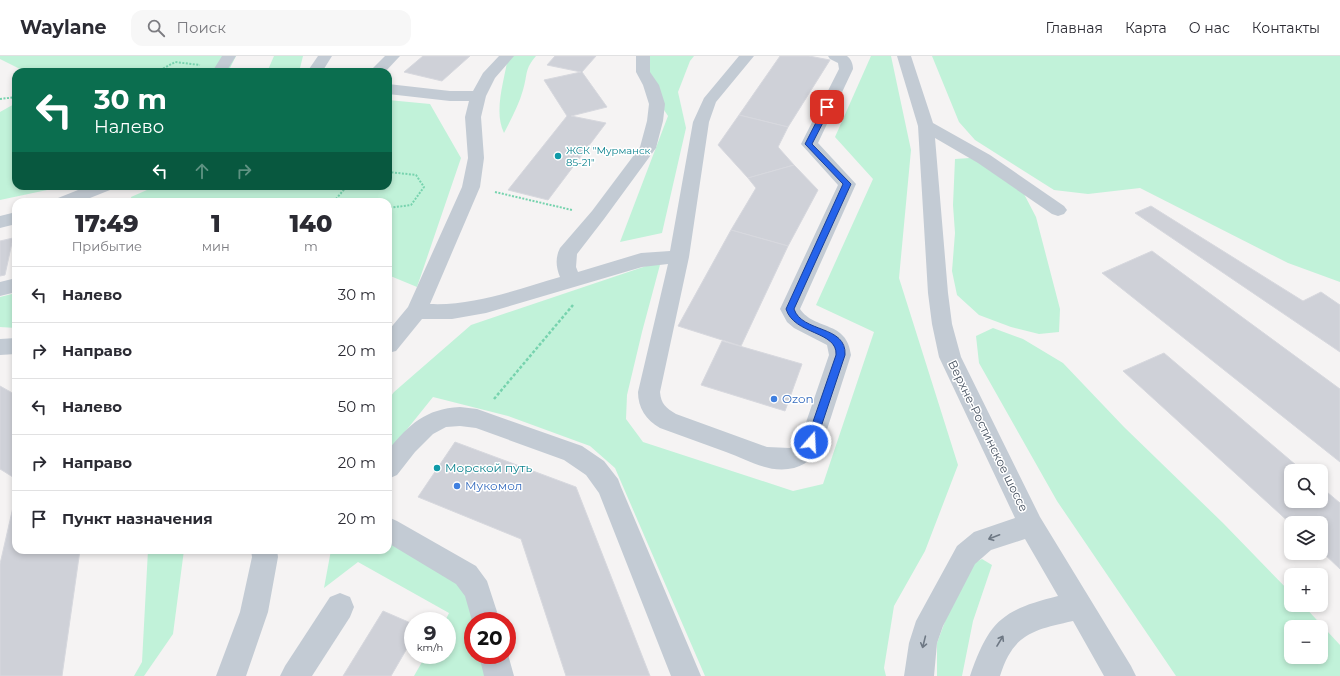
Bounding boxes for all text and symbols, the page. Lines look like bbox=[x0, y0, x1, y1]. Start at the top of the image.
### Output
search box bbox=[131, 10, 411, 46]
text: Waylane bbox=[20, 16, 107, 39]
icon: search bbox=[145, 17, 167, 39]
text: Поиск bbox=[177, 18, 226, 37]
text: Главная bbox=[1045, 19, 1103, 37]
text: Карта bbox=[1125, 19, 1167, 37]
text: О нас bbox=[1189, 19, 1230, 37]
text: Контакты bbox=[1252, 19, 1320, 37]
text: 30 m bbox=[94, 82, 167, 116]
icon: left bbox=[28, 84, 80, 136]
pin bbox=[810, 90, 844, 124]
icon: arrive bbox=[816, 96, 838, 118]
text: Налево bbox=[94, 116, 164, 138]
place label: ЖСК "Мурманск 85-21" bbox=[566, 144, 651, 169]
marker: ЖСК "Мурманск 85-21" bbox=[553, 151, 563, 161]
icon: left bbox=[149, 160, 171, 182]
icon: ahead bbox=[191, 160, 213, 182]
icon: right bbox=[233, 160, 255, 182]
text: 17:49 bbox=[75, 209, 139, 238]
text: 1 bbox=[211, 209, 221, 238]
text: 140 bbox=[289, 209, 332, 238]
text: Прибытие bbox=[72, 238, 142, 254]
text: мин bbox=[202, 238, 230, 254]
text: m bbox=[304, 238, 318, 254]
icon: left bbox=[28, 284, 50, 306]
text: Налево bbox=[62, 285, 122, 304]
text: 30 m bbox=[338, 285, 376, 304]
icon: right bbox=[28, 340, 50, 362]
text: Направо bbox=[62, 341, 132, 360]
text: 20 m bbox=[338, 341, 376, 360]
street label: Верхне-Ростинское шоссе bbox=[945, 358, 1032, 514]
place label: Ozon bbox=[782, 391, 814, 406]
marker: Ozon bbox=[769, 394, 779, 404]
icon: left bbox=[28, 396, 50, 418]
text: Налево bbox=[62, 397, 122, 416]
text: 50 m bbox=[338, 397, 376, 416]
position arrow bbox=[790, 421, 832, 463]
icon: right bbox=[28, 452, 50, 474]
text: Направо bbox=[62, 453, 132, 472]
text: 20 m bbox=[338, 453, 376, 472]
place label: Морской путь bbox=[445, 460, 532, 475]
marker: Морской путь bbox=[432, 463, 442, 473]
map controls bbox=[1284, 464, 1328, 664]
button: search bbox=[1284, 464, 1328, 508]
place label: Мукомол bbox=[465, 478, 522, 493]
marker: Мукомол bbox=[452, 481, 462, 491]
icon: arrive bbox=[28, 508, 50, 530]
text: Пункт назначения bbox=[62, 509, 213, 528]
text: 20 m bbox=[338, 509, 376, 528]
button: layers bbox=[1284, 516, 1328, 560]
one-way arrow bbox=[988, 533, 1000, 541]
button: + bbox=[1284, 568, 1328, 612]
speed limit sign: 20 bbox=[464, 612, 516, 664]
button: − bbox=[1284, 620, 1328, 664]
text: 9 bbox=[424, 621, 436, 645]
one-way arrow bbox=[920, 635, 928, 648]
one-way arrow bbox=[997, 635, 1005, 647]
text: km/h bbox=[417, 641, 443, 654]

